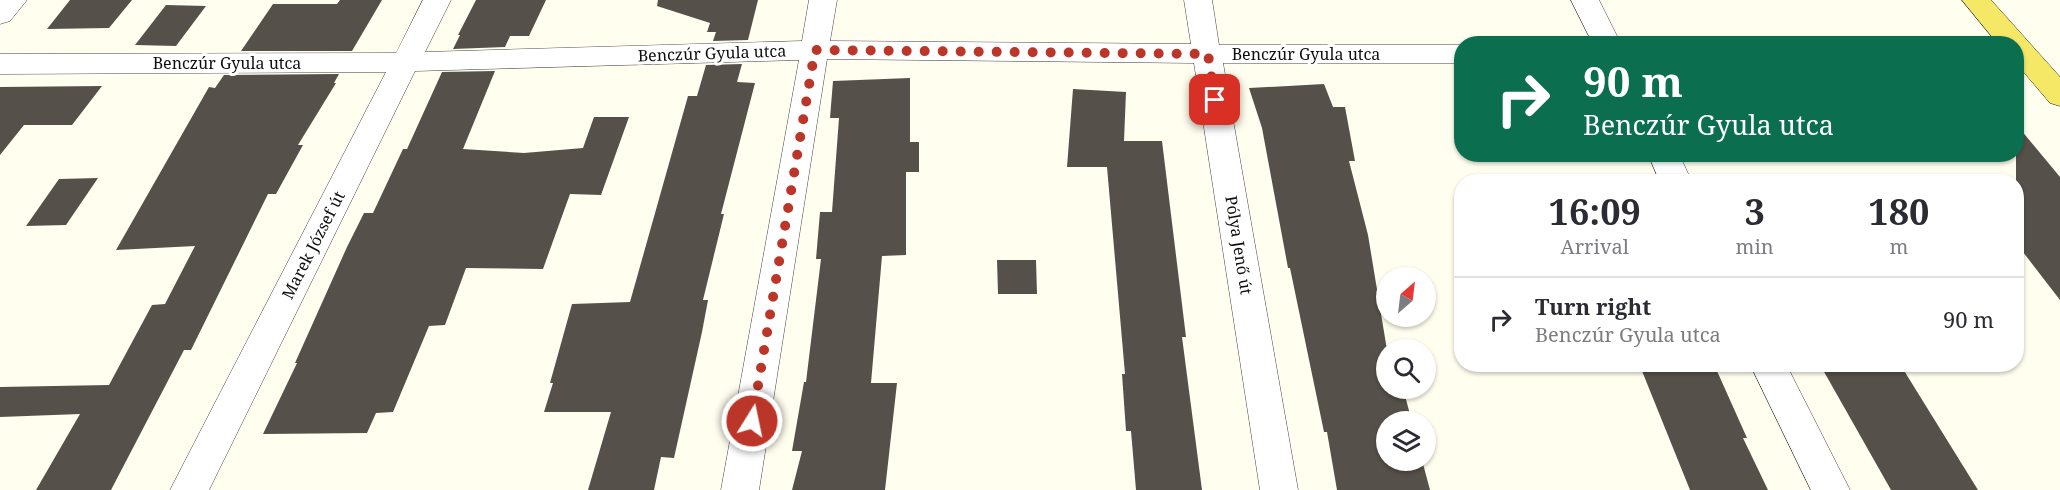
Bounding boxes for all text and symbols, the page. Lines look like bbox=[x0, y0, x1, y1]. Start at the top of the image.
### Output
street label: Benczúr Gyula utca bbox=[637, 39, 787, 67]
street label: Benczúr Gyula utca bbox=[1232, 43, 1380, 65]
street label: Benczúr Gyula utca bbox=[153, 52, 301, 74]
text: 90 m bbox=[1583, 52, 1683, 109]
icon: right bbox=[1484, 60, 1562, 138]
pin bbox=[1189, 74, 1240, 125]
icon: arrive bbox=[1198, 83, 1231, 116]
text: Benczúr Gyula utca bbox=[1583, 106, 1834, 143]
street label: Marek József út bbox=[276, 187, 350, 303]
text: 16:09 bbox=[1549, 187, 1641, 236]
text: 3 bbox=[1744, 187, 1765, 236]
text: 180 bbox=[1868, 187, 1929, 236]
street label: Pólya Jenő út bbox=[1220, 194, 1258, 296]
text: Arrival bbox=[1561, 233, 1629, 260]
text: min bbox=[1736, 233, 1774, 260]
text: m bbox=[1889, 233, 1908, 260]
north arrow bbox=[1376, 267, 1436, 327]
map controls bbox=[1376, 267, 1436, 471]
text: Turn right bbox=[1535, 291, 1651, 321]
icon: right bbox=[1484, 303, 1517, 336]
text: 90 m bbox=[1943, 304, 1994, 334]
text: Benczúr Gyula utca bbox=[1535, 321, 1721, 348]
button: search bbox=[1376, 339, 1436, 399]
position arrow bbox=[720, 389, 784, 453]
button: layers bbox=[1376, 411, 1436, 471]

